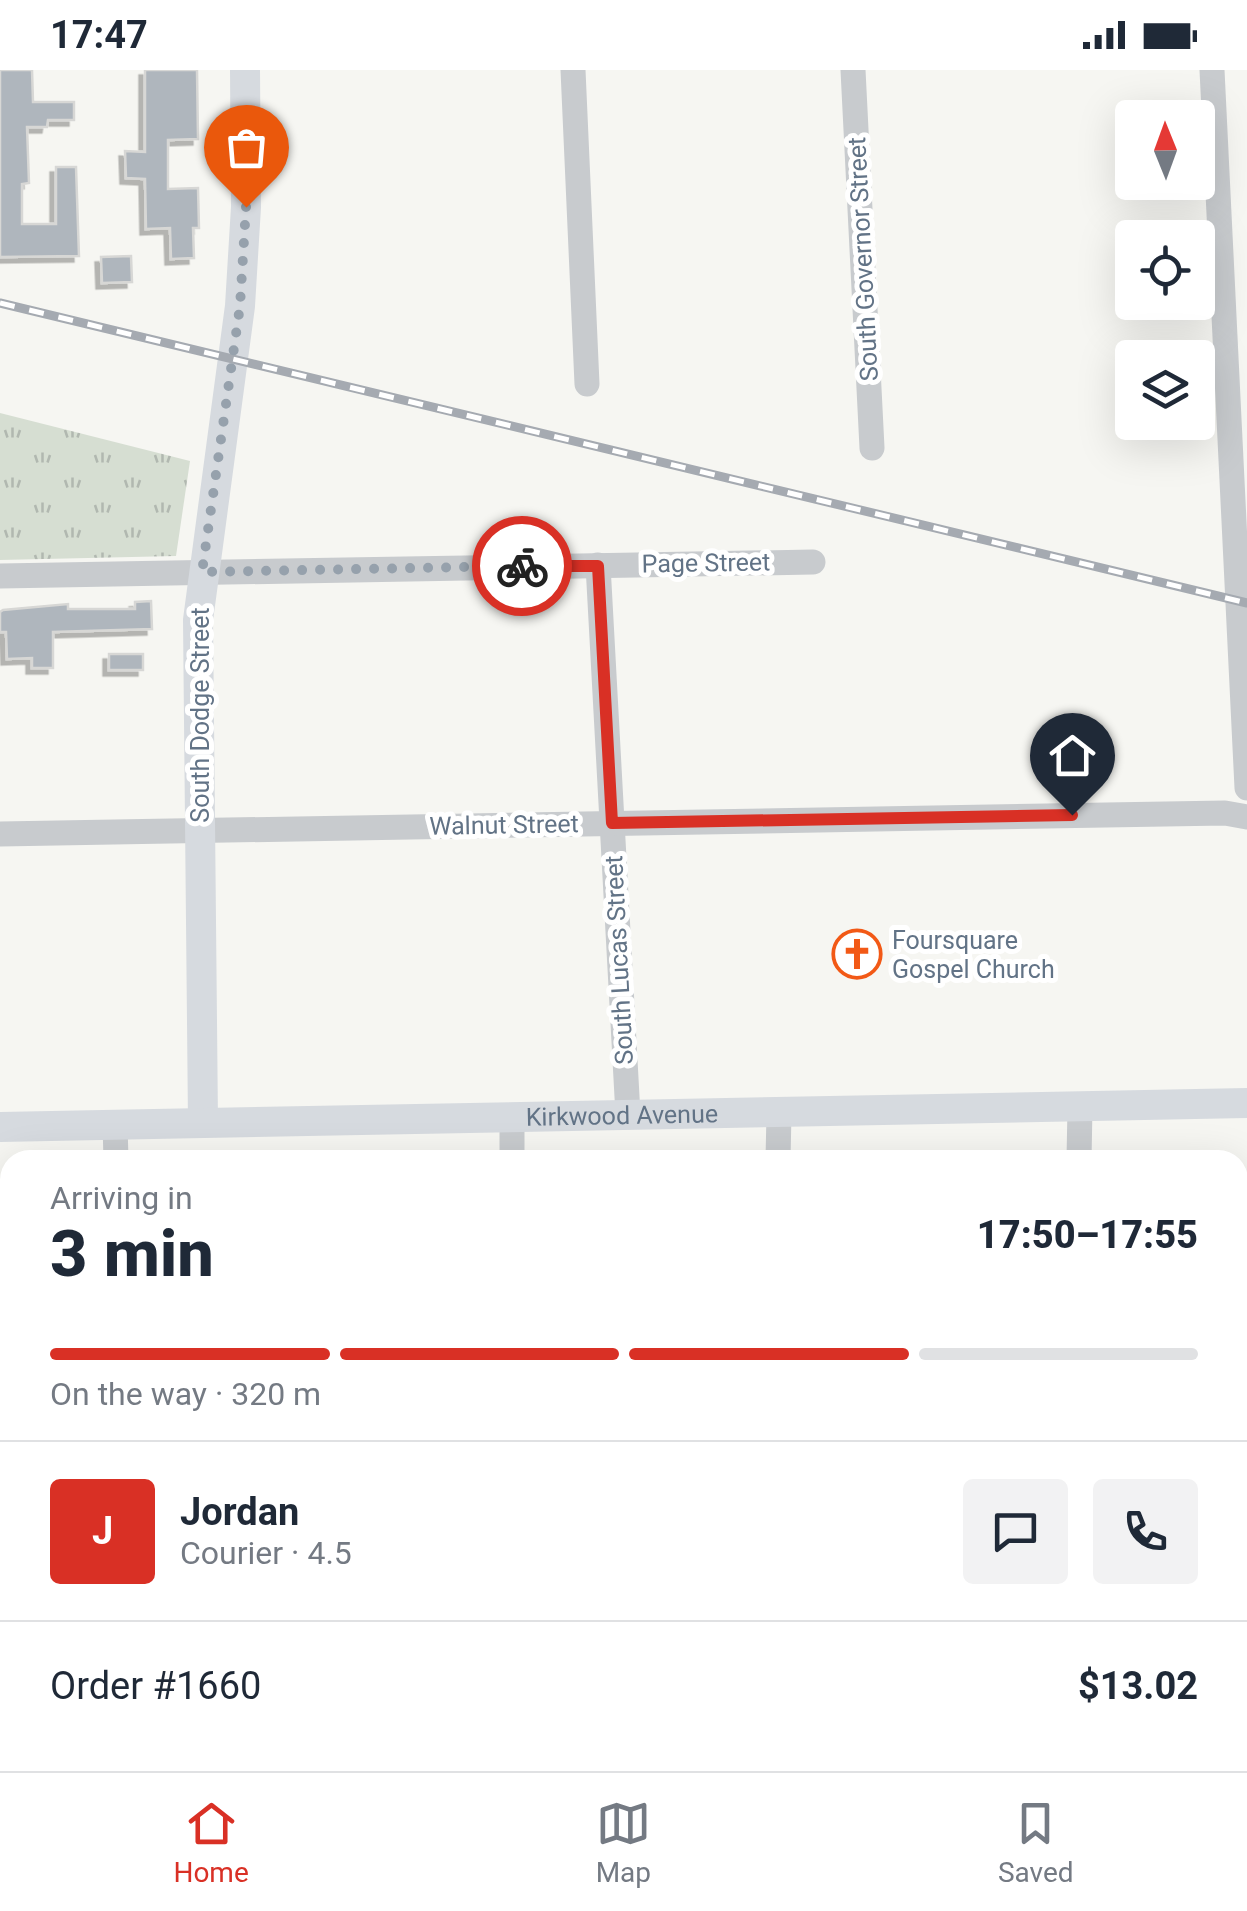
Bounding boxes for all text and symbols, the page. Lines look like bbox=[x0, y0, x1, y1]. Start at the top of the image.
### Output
text: 17:47 bbox=[50, 13, 148, 57]
north arrow bbox=[1115, 100, 1215, 200]
map controls bbox=[1115, 100, 1215, 440]
pin bbox=[204, 105, 289, 208]
icon: bag bbox=[219, 120, 274, 175]
street label: South Governor Street bbox=[842, 136, 884, 382]
button: locate bbox=[1115, 220, 1215, 320]
button: layers bbox=[1115, 340, 1215, 440]
courier bbox=[472, 516, 572, 616]
icon: bike bbox=[495, 539, 550, 594]
street label: Page Street bbox=[641, 547, 771, 579]
street label: South Dodge Street bbox=[186, 607, 215, 823]
pin bbox=[1030, 713, 1115, 816]
icon: home bbox=[1045, 728, 1100, 783]
street label: Walnut Street bbox=[429, 809, 579, 841]
street label: South Lucas Street bbox=[599, 855, 639, 1065]
place label: Foursquare Gospel Church bbox=[892, 926, 1055, 984]
church icon: Foursquare Gospel Church bbox=[831, 928, 883, 980]
street label: Kirkwood Avenue bbox=[525, 1099, 718, 1131]
text: Arriving in bbox=[50, 1179, 193, 1217]
text: 17:50–17:55 bbox=[977, 1213, 1198, 1257]
text: 3 min bbox=[50, 1216, 214, 1292]
text: On the way · 320 m bbox=[50, 1375, 321, 1413]
button: chat bbox=[963, 1479, 1068, 1584]
button: phone bbox=[1093, 1479, 1198, 1584]
text: Jordan bbox=[180, 1490, 299, 1534]
text: J bbox=[92, 1509, 113, 1553]
text: Courier · 4.5 bbox=[180, 1534, 352, 1572]
text: Order #1660 bbox=[50, 1664, 261, 1708]
text: $13.02 bbox=[1078, 1664, 1198, 1708]
tab: Home bbox=[173, 1796, 249, 1889]
tab: Map bbox=[596, 1796, 651, 1889]
tab: Saved bbox=[998, 1796, 1074, 1889]

